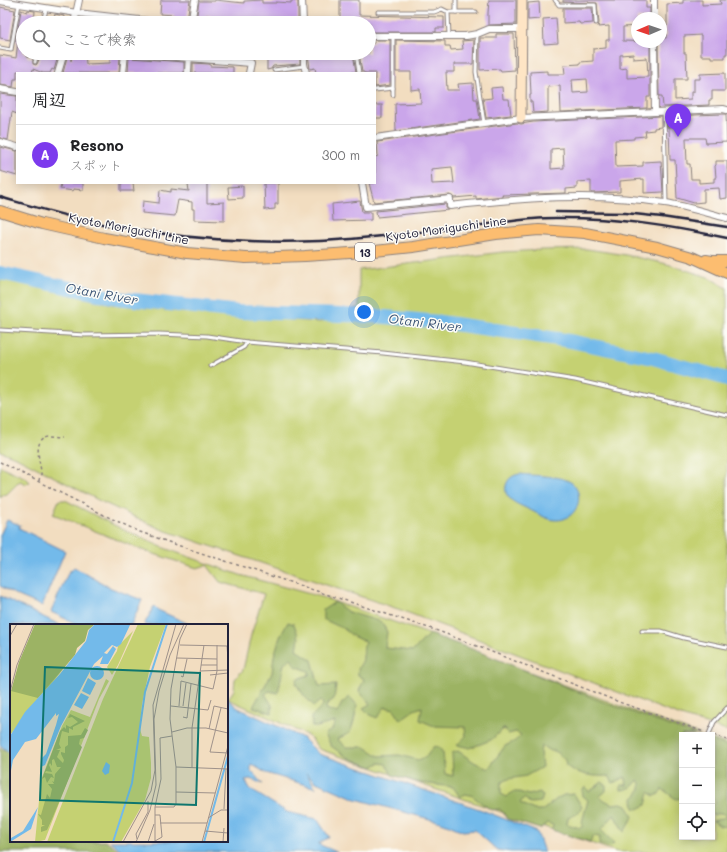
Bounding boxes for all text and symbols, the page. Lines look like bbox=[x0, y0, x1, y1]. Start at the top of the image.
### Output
north arrow bbox=[631, 12, 667, 48]
search box bbox=[16, 16, 376, 60]
icon: search bbox=[30, 27, 52, 49]
text: ここで検索 bbox=[62, 29, 137, 49]
text: 周辺 bbox=[32, 88, 66, 110]
pin: A bbox=[665, 104, 691, 137]
text: Resono bbox=[70, 135, 124, 155]
text: A bbox=[40, 146, 50, 163]
text: 300 m bbox=[322, 146, 360, 163]
text: スポット bbox=[70, 156, 122, 173]
street label: Kyoto Moriguchi Line bbox=[67, 208, 191, 248]
street label: Kyoto Moriguchi Line bbox=[384, 212, 508, 244]
road number: 13 bbox=[355, 243, 375, 261]
water label: Otani River bbox=[64, 278, 140, 308]
your location bbox=[354, 302, 374, 322]
water label: Otani River bbox=[388, 309, 463, 335]
inset map bbox=[10, 624, 228, 842]
map controls bbox=[679, 732, 715, 840]
button: + bbox=[679, 732, 715, 768]
button: − bbox=[679, 768, 715, 804]
button: locate bbox=[679, 804, 715, 840]

